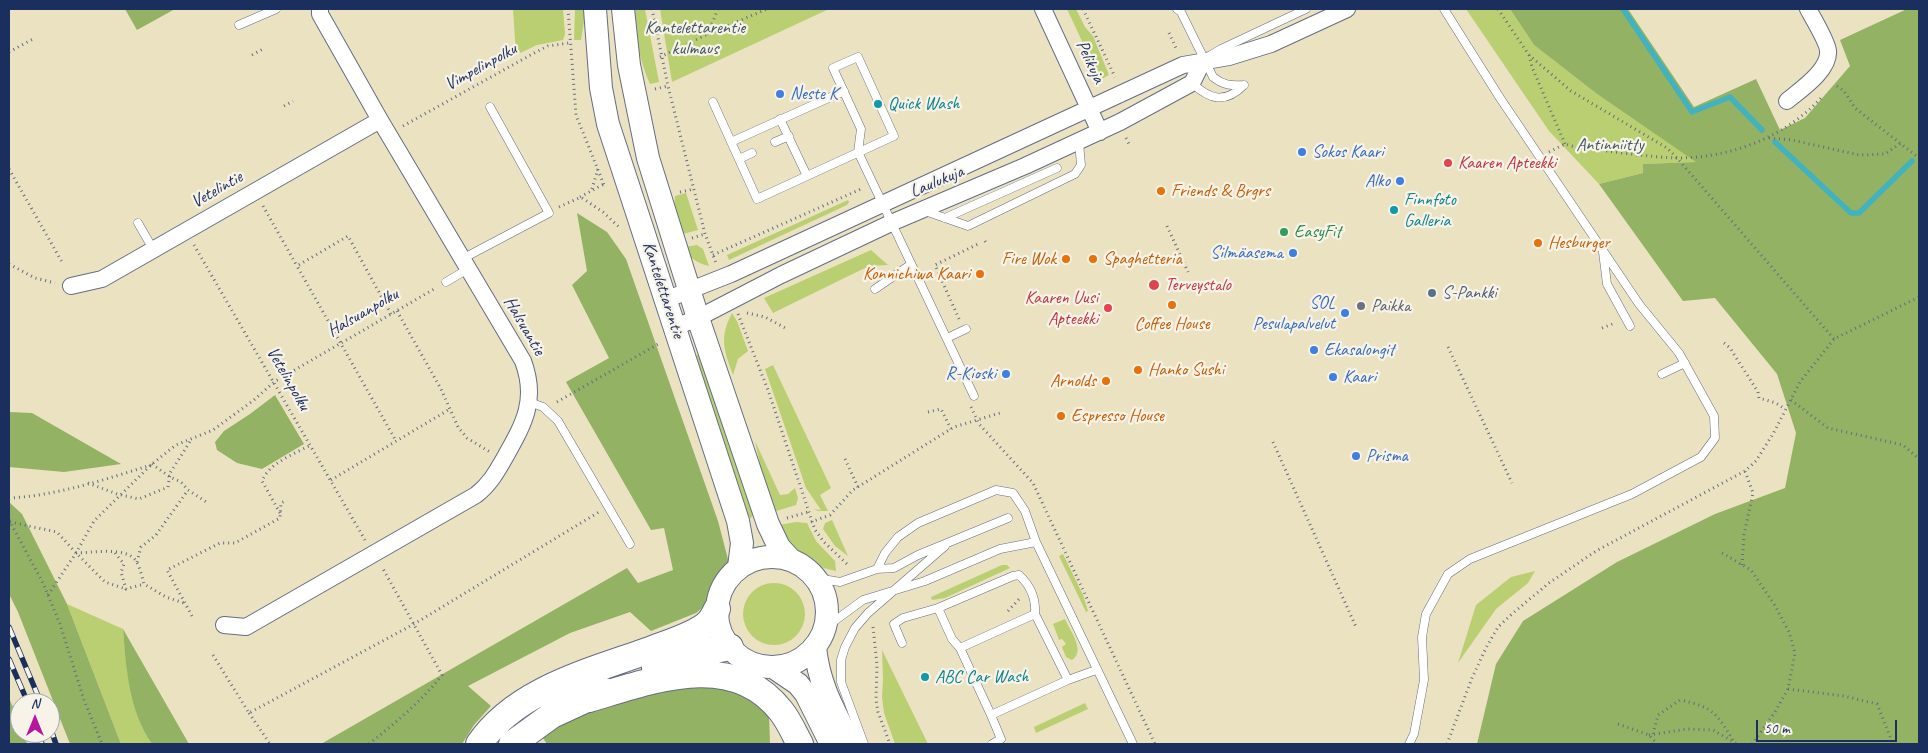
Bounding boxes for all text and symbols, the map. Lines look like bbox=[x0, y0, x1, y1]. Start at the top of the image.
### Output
park label: Kantelettarentie kulmaus bbox=[645, 17, 745, 59]
street label: Pelikuja bbox=[1071, 37, 1109, 87]
street label: Vimpelinpolku bbox=[441, 38, 521, 96]
place label: Neste K bbox=[790, 83, 838, 105]
marker: Neste K bbox=[774, 88, 786, 100]
place label: Quick Wash bbox=[888, 93, 960, 115]
marker: Quick Wash bbox=[872, 98, 884, 110]
park label: Antinniitty bbox=[1576, 134, 1644, 156]
place label: Sokos Kaari bbox=[1312, 141, 1384, 163]
marker: Sokos Kaari bbox=[1296, 146, 1308, 158]
place label: Kaaren Apteekki bbox=[1458, 152, 1556, 174]
marker: Kaaren Apteekki bbox=[1442, 157, 1454, 169]
street label: Laulukuja bbox=[907, 161, 967, 203]
street label: Vetelintie bbox=[187, 167, 247, 213]
place label: Alko bbox=[1365, 170, 1390, 192]
marker: Alko bbox=[1394, 175, 1406, 187]
place label: Friends & Brgrs bbox=[1171, 180, 1270, 202]
marker: Friends & Brgrs bbox=[1155, 185, 1167, 197]
place label: Finnfoto Galleria bbox=[1404, 189, 1456, 232]
marker: Finnfoto Galleria bbox=[1388, 204, 1400, 216]
place label: EasyFit bbox=[1294, 221, 1341, 243]
marker: EasyFit bbox=[1278, 226, 1290, 238]
place label: Hesburger bbox=[1548, 232, 1610, 254]
marker: Hesburger bbox=[1532, 237, 1544, 249]
street label: Kantelettarentie bbox=[637, 239, 689, 341]
place label: Silmäasema bbox=[1210, 242, 1283, 264]
marker: Silmäasema bbox=[1287, 247, 1299, 259]
place label: Fire Wok bbox=[1002, 248, 1056, 270]
place label: Spaghetteria bbox=[1103, 248, 1182, 270]
marker: Fire Wok bbox=[1060, 253, 1072, 265]
marker: Spaghetteria bbox=[1087, 253, 1099, 265]
place label: Konnichiwa Kaari bbox=[863, 263, 970, 285]
marker: Konnichiwa Kaari bbox=[974, 268, 986, 280]
place label: Terveystalo bbox=[1165, 274, 1231, 296]
marker: Terveystalo bbox=[1147, 278, 1161, 292]
place label: S-Pankki bbox=[1442, 282, 1497, 304]
street label: Halsuanpolku bbox=[324, 284, 402, 342]
place label: Kaaren Uusi Apteekki bbox=[1025, 287, 1098, 330]
marker: S-Pankki bbox=[1426, 287, 1438, 299]
place label: SOL Pesulapalvelut bbox=[1253, 292, 1335, 334]
street label: Halsuantie bbox=[499, 293, 549, 359]
place label: Paikka bbox=[1371, 295, 1410, 317]
marker: Coffee House bbox=[1166, 299, 1178, 311]
marker: Paikka bbox=[1355, 300, 1367, 312]
marker: Kaaren Uusi Apteekki bbox=[1102, 302, 1114, 314]
marker: SOL Pesulapalvelut bbox=[1339, 307, 1351, 319]
place label: Coffee House bbox=[1134, 313, 1210, 335]
place label: Ekasalongit bbox=[1324, 339, 1395, 361]
street label: Vetelinpolku bbox=[261, 343, 315, 415]
marker: Ekasalongit bbox=[1308, 344, 1320, 356]
place label: Hanko Sushi bbox=[1148, 359, 1224, 381]
place label: R-Kioski bbox=[946, 363, 996, 385]
marker: Hanko Sushi bbox=[1132, 364, 1144, 376]
place label: Kaari bbox=[1343, 366, 1376, 388]
marker: R-Kioski bbox=[1000, 368, 1012, 380]
place label: Arnolds bbox=[1050, 370, 1096, 392]
marker: Kaari bbox=[1327, 371, 1339, 383]
marker: Arnolds bbox=[1100, 375, 1112, 387]
place label: Espresso House bbox=[1071, 405, 1164, 427]
marker: Espresso House bbox=[1055, 410, 1067, 422]
place label: Prisma bbox=[1366, 445, 1408, 467]
marker: Prisma bbox=[1350, 450, 1362, 462]
place label: ABC Car Wash bbox=[935, 666, 1028, 688]
marker: ABC Car Wash bbox=[919, 671, 931, 683]
north arrow bbox=[10, 693, 60, 743]
text: N bbox=[31, 695, 39, 712]
scale bar bbox=[1758, 710, 1899, 742]
text: 50 m bbox=[1764, 719, 1790, 738]

